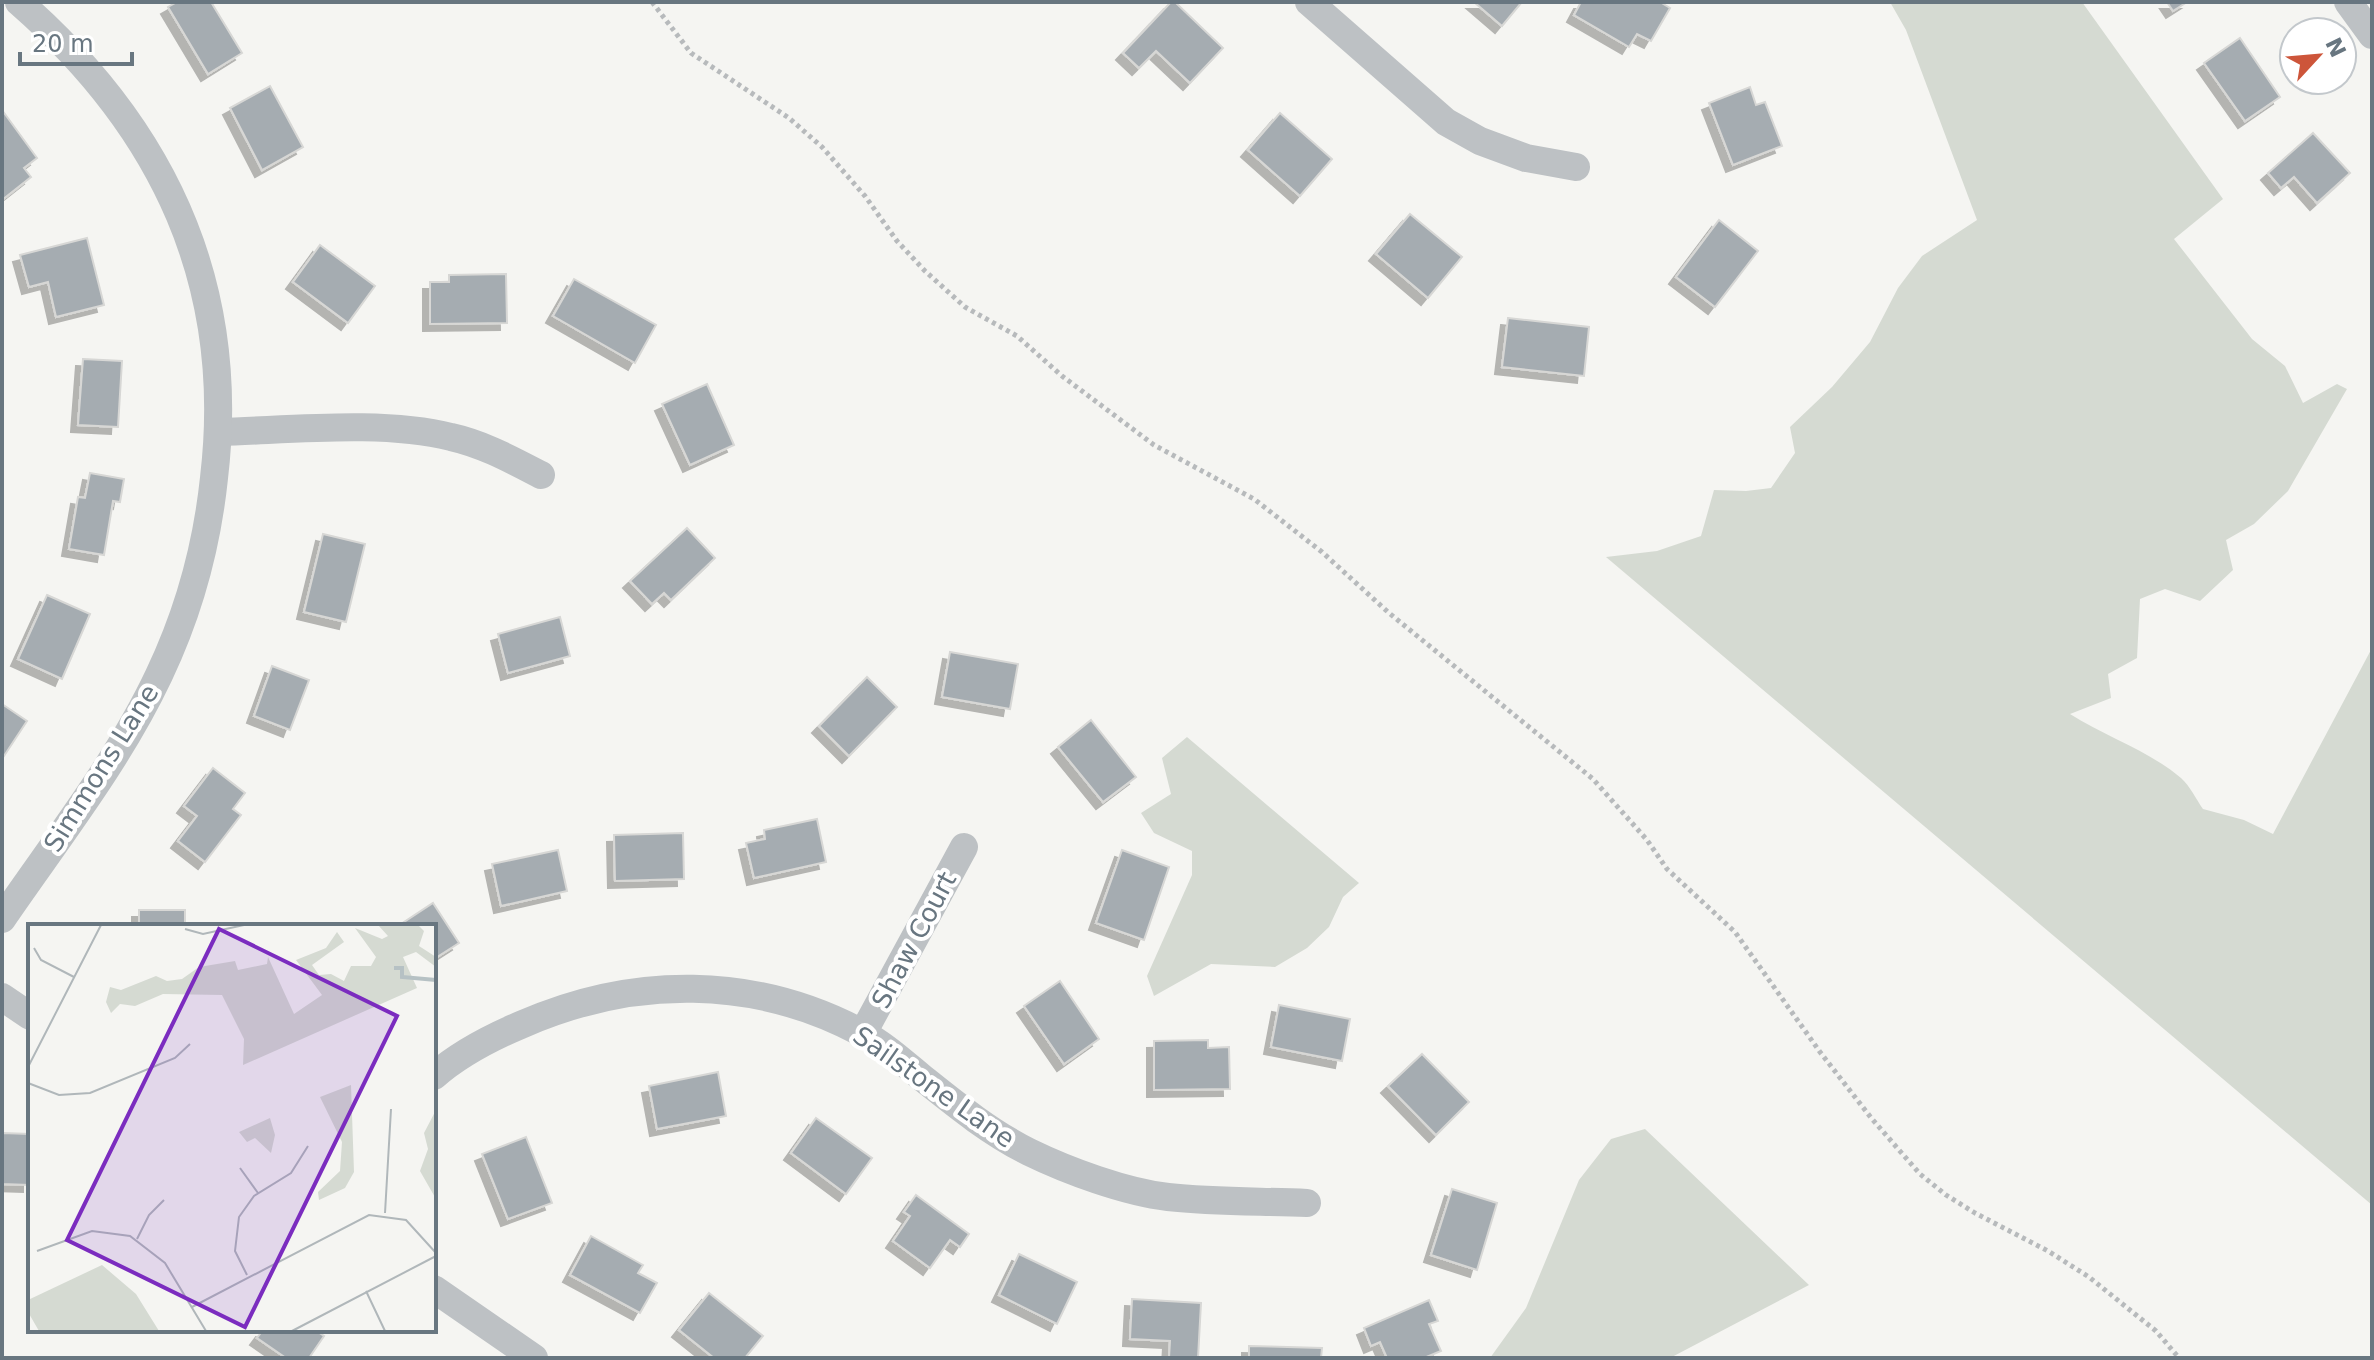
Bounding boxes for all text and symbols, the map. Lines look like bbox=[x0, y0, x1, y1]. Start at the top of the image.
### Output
scale bar bbox=[20, 16, 132, 66]
north arrow bbox=[2278, 16, 2358, 96]
text: 20 m bbox=[32, 30, 94, 58]
text: N bbox=[2320, 34, 2351, 61]
street label: Simmons Lane bbox=[38, 679, 164, 857]
street label: Shaw Court bbox=[866, 867, 962, 1013]
inset map bbox=[28, 924, 436, 1332]
street label: Sailstone Lane bbox=[848, 1020, 1020, 1154]

